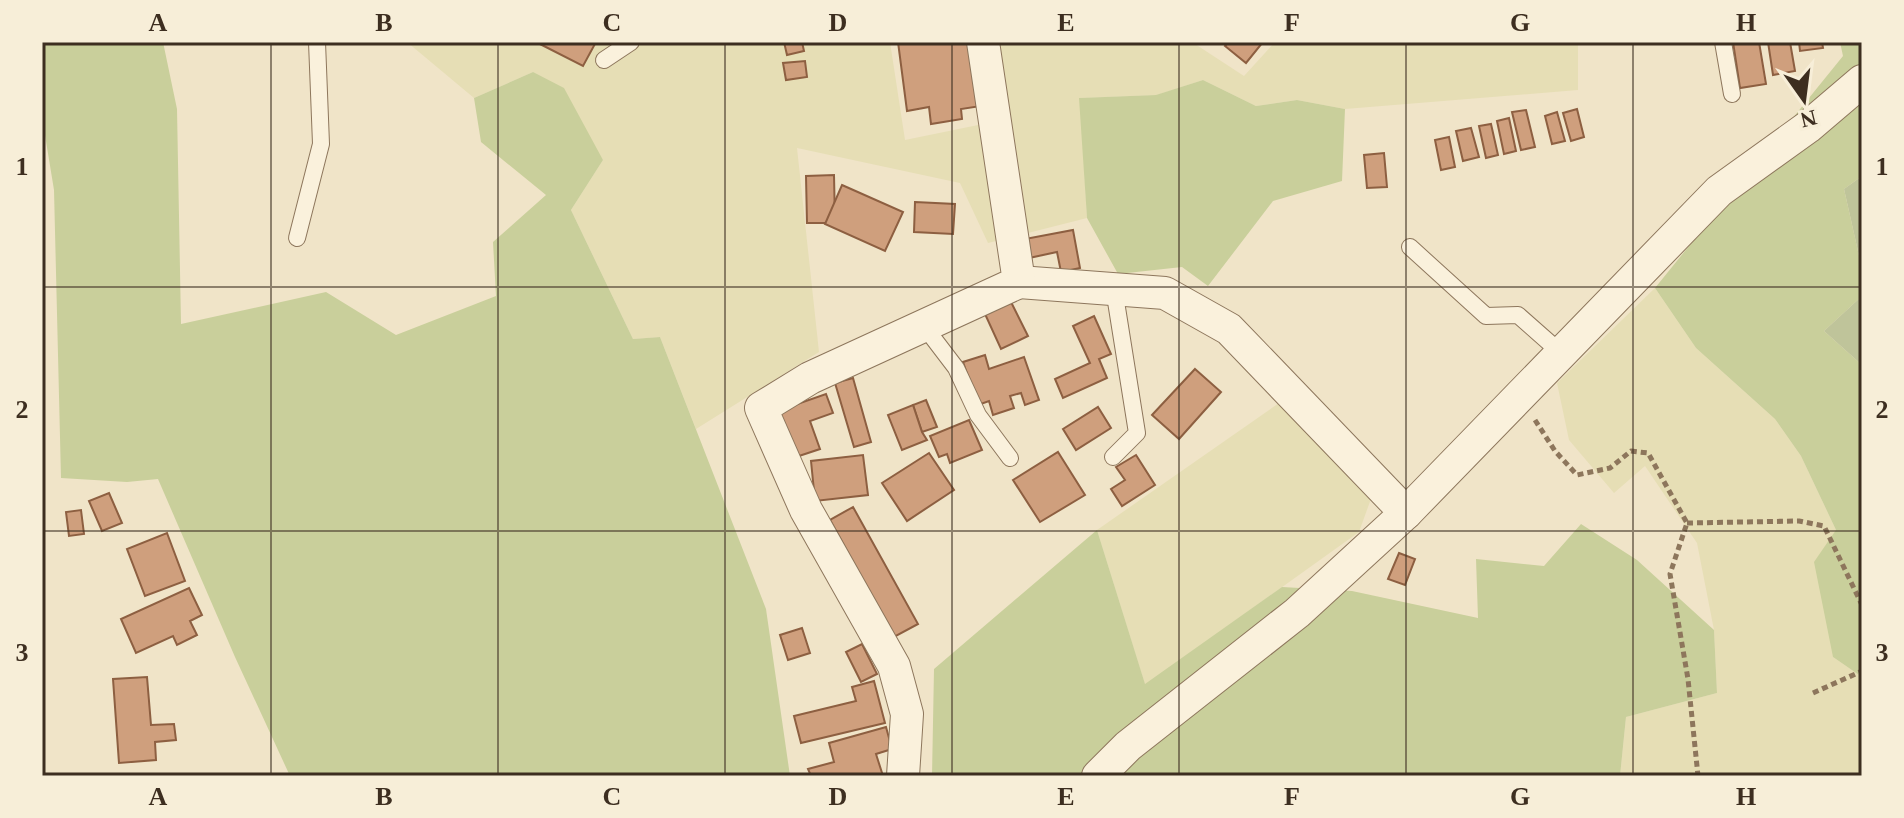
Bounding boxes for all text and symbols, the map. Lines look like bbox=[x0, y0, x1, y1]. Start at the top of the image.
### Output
text: A bbox=[149, 8, 168, 37]
text: B bbox=[375, 8, 393, 37]
text: C bbox=[603, 8, 621, 37]
text: D bbox=[829, 8, 847, 37]
text: E bbox=[1057, 8, 1075, 37]
text: F bbox=[1284, 8, 1300, 37]
text: G bbox=[1510, 8, 1530, 37]
text: H bbox=[1736, 8, 1756, 37]
north arrow bbox=[1764, 60, 1844, 140]
text: N bbox=[1798, 105, 1819, 133]
text: 1 bbox=[16, 152, 29, 181]
text: 1 bbox=[1876, 152, 1889, 181]
text: 2 bbox=[16, 395, 29, 424]
text: 2 bbox=[1876, 395, 1889, 424]
text: 3 bbox=[16, 638, 29, 667]
text: 3 bbox=[1876, 638, 1889, 667]
text: A bbox=[149, 782, 168, 811]
text: B bbox=[375, 782, 393, 811]
text: C bbox=[603, 782, 621, 811]
text: D bbox=[829, 782, 847, 811]
text: E bbox=[1057, 782, 1075, 811]
text: F bbox=[1284, 782, 1300, 811]
text: G bbox=[1510, 782, 1530, 811]
text: H bbox=[1736, 782, 1756, 811]

